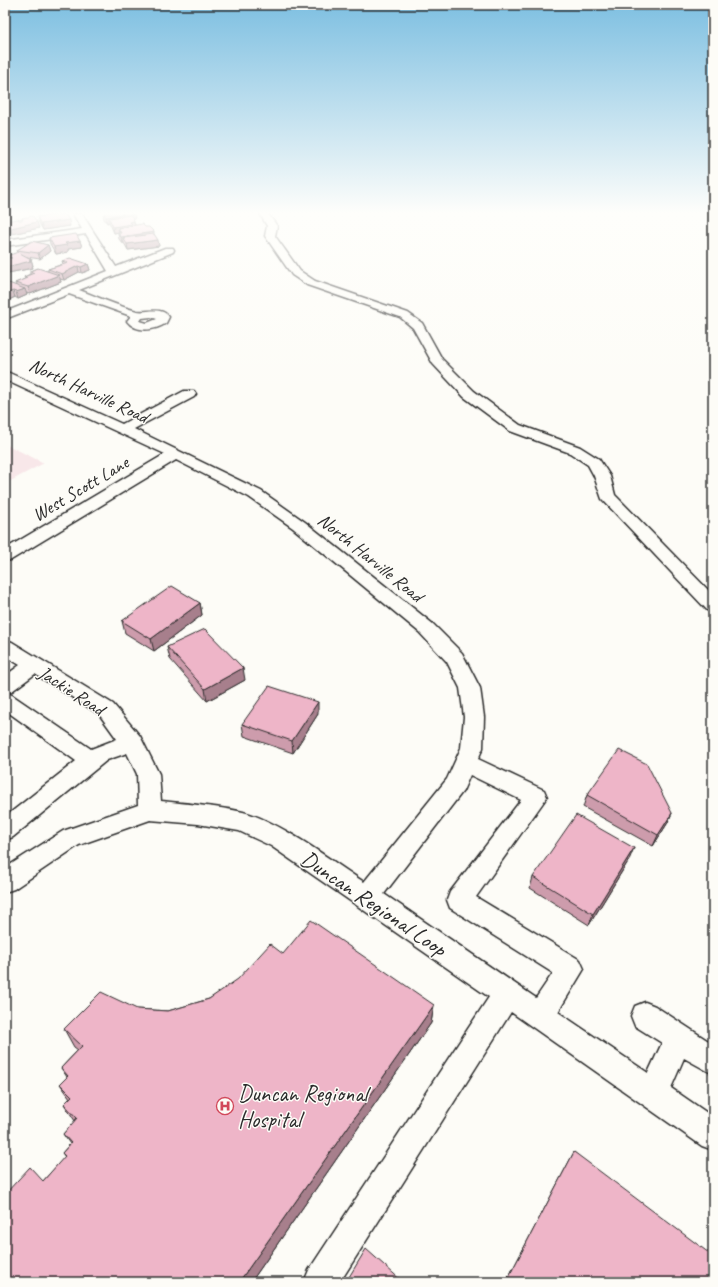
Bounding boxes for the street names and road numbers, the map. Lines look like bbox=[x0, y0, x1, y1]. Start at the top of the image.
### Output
street label: North Harville Road bbox=[25, 353, 155, 430]
street label: West Scott Lane bbox=[28, 450, 135, 527]
street label: North Harville Road bbox=[313, 508, 431, 610]
street label: Jackie Road bbox=[33, 660, 112, 723]
street label: Duncan Regional Loop bbox=[295, 844, 453, 964]

